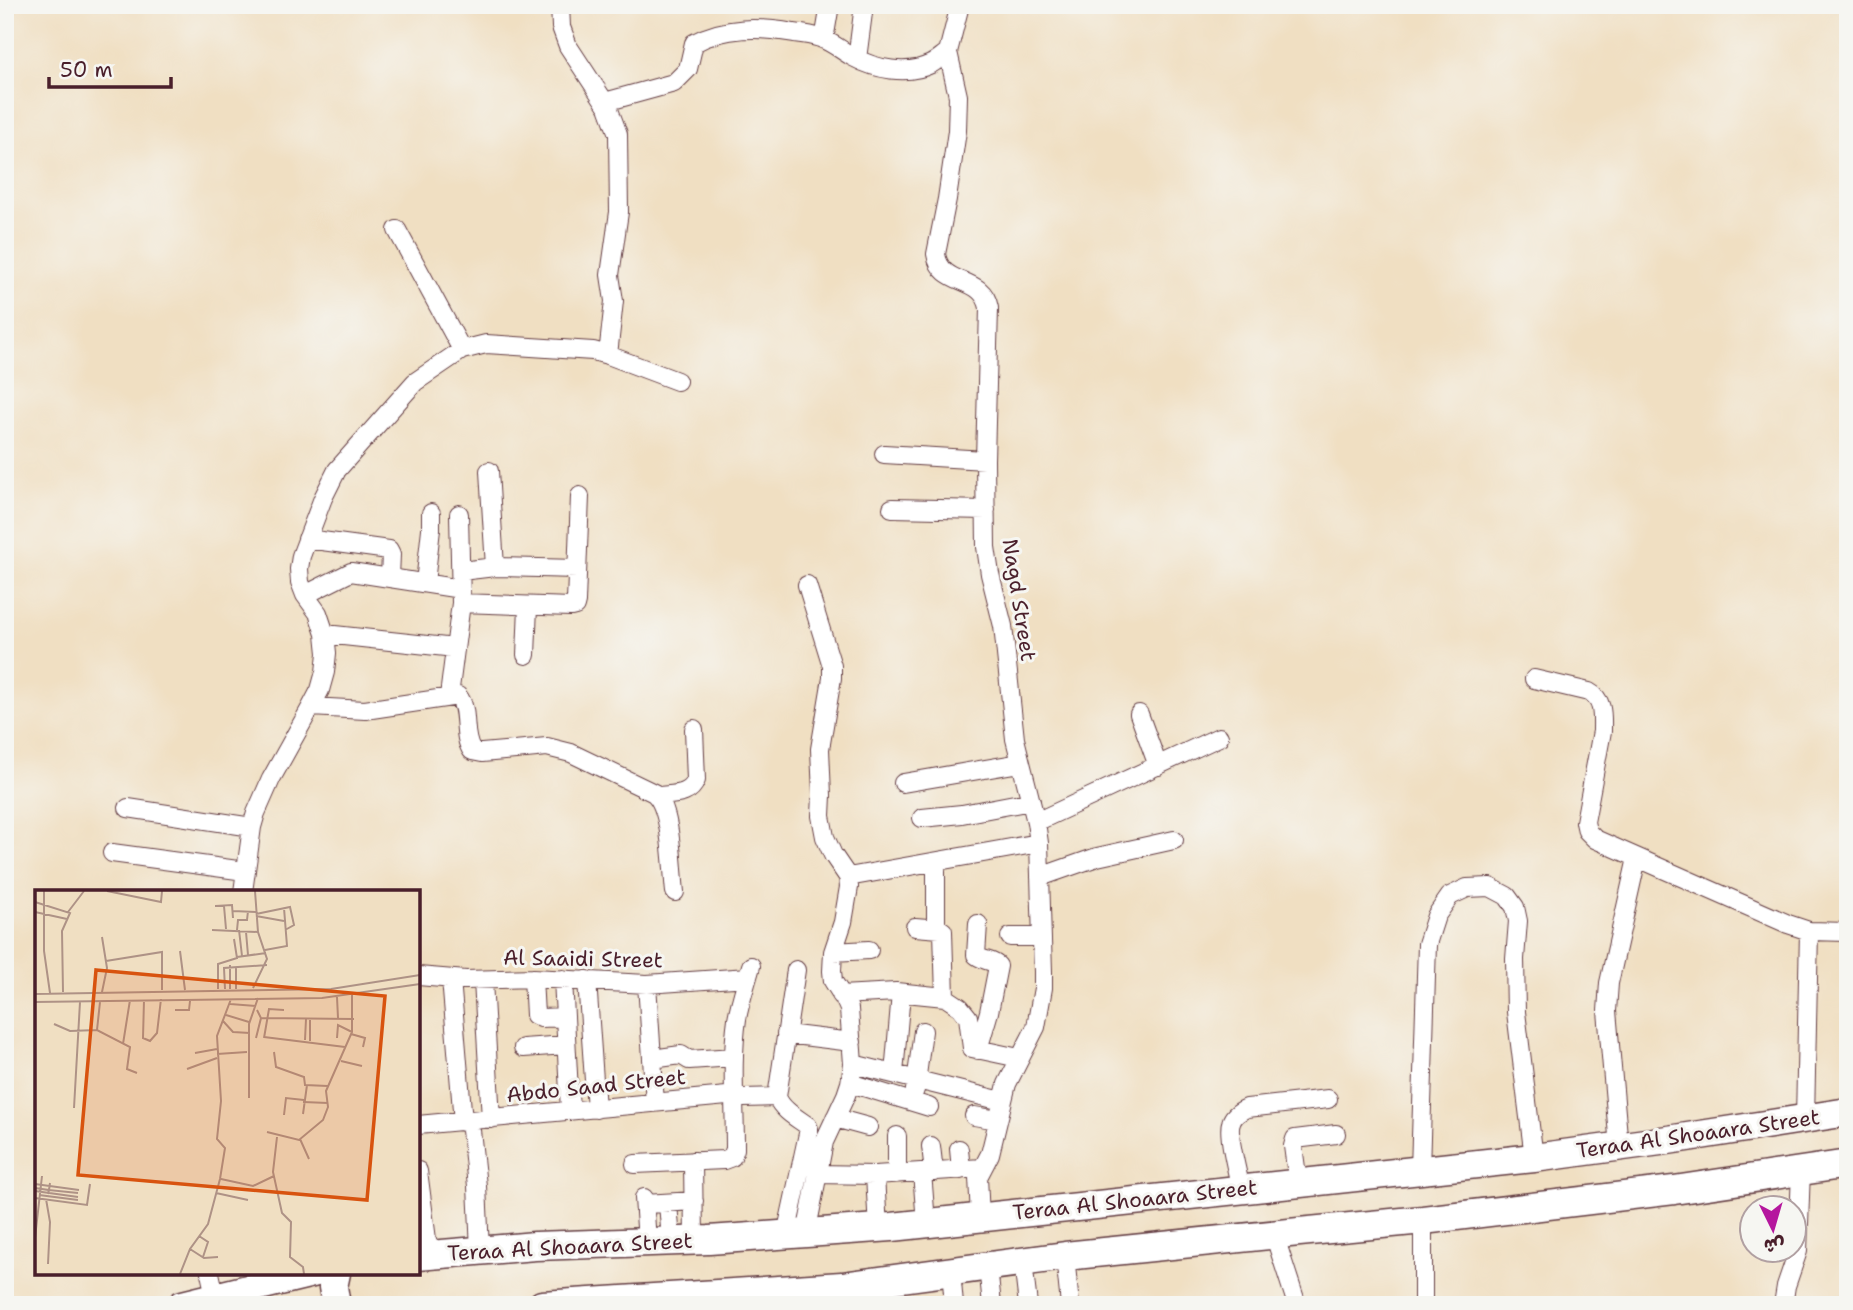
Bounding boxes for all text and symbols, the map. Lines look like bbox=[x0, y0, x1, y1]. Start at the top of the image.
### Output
scale bar bbox=[49, 46, 172, 90]
text: 50 m bbox=[60, 56, 113, 84]
street label: Nagd Street bbox=[996, 537, 1042, 663]
inset map bbox=[35, 890, 420, 1275]
street label: Al Saaidi Street bbox=[503, 944, 663, 974]
street label: Abdo Saad Street bbox=[505, 1063, 687, 1109]
street label: Teraa Al Shoaara Street bbox=[1574, 1103, 1822, 1165]
street label: Teraa Al Shoaara Street bbox=[1011, 1173, 1259, 1227]
north arrow bbox=[1738, 1194, 1808, 1264]
street label: Teraa Al Shoaara Street bbox=[447, 1227, 693, 1267]
text: ش bbox=[1763, 1232, 1786, 1259]

